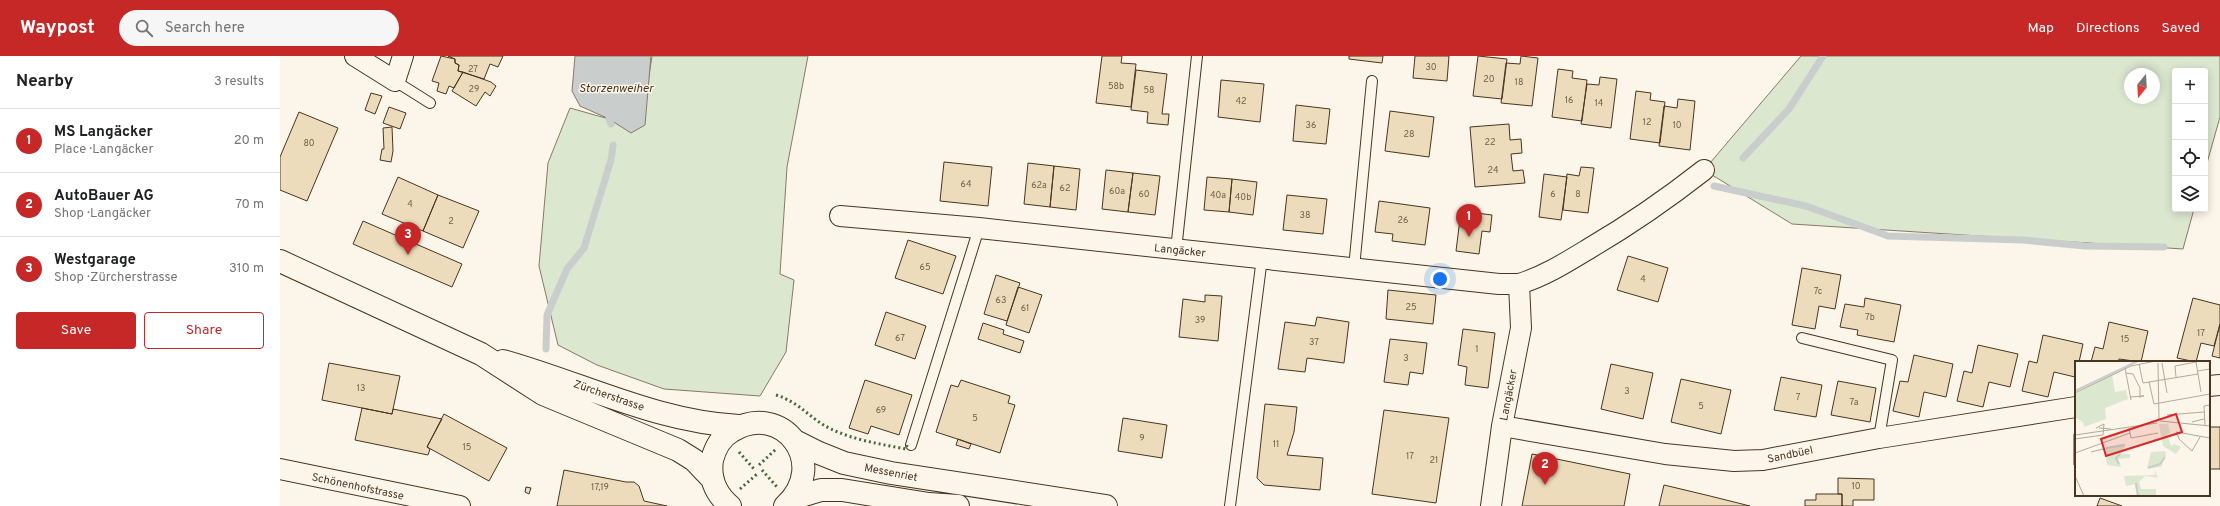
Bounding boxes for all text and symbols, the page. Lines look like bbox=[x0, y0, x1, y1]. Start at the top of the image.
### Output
search box bbox=[119, 10, 399, 46]
text: Waypost bbox=[20, 16, 95, 40]
icon: search bbox=[133, 17, 155, 39]
text: Search here bbox=[165, 19, 245, 38]
text: Map bbox=[2028, 20, 2054, 37]
text: Directions bbox=[2076, 20, 2140, 37]
text: Saved bbox=[2162, 20, 2200, 37]
house number: 30 bbox=[1425, 62, 1437, 73]
house number: 27 bbox=[468, 64, 478, 75]
north arrow bbox=[2124, 68, 2160, 104]
map controls bbox=[2172, 68, 2208, 212]
button: + bbox=[2172, 68, 2208, 104]
text: Nearby bbox=[16, 71, 73, 93]
text: 3 results bbox=[214, 74, 264, 90]
house number: 20 bbox=[1483, 74, 1495, 85]
house number: 18 bbox=[1515, 77, 1523, 88]
water label: Storzenweiher bbox=[579, 81, 655, 97]
house number: 58b bbox=[1108, 81, 1124, 92]
house number: 29 bbox=[469, 84, 479, 95]
house number: 58 bbox=[1143, 85, 1155, 96]
house number: 16 bbox=[1565, 95, 1573, 106]
house number: 42 bbox=[1235, 96, 1247, 107]
house number: 14 bbox=[1595, 98, 1604, 109]
button: − bbox=[2172, 104, 2208, 140]
house number: 12 bbox=[1643, 117, 1651, 128]
house number: 36 bbox=[1306, 120, 1316, 131]
house number: 10 bbox=[1672, 120, 1682, 131]
text: MS Langäcker bbox=[54, 123, 153, 142]
house number: 28 bbox=[1403, 129, 1415, 140]
text: 1 bbox=[26, 133, 32, 149]
text: 20 m bbox=[234, 133, 264, 149]
house number: 22 bbox=[1484, 137, 1496, 148]
house number: 80 bbox=[303, 138, 315, 149]
button: locate bbox=[2172, 140, 2208, 176]
text: Place · Langäcker bbox=[54, 142, 153, 158]
house number: 24 bbox=[1487, 165, 1499, 176]
button: layers bbox=[2172, 176, 2208, 212]
house number: 64 bbox=[961, 179, 972, 190]
house number: 62a bbox=[1031, 180, 1047, 191]
house number: 62 bbox=[1060, 183, 1070, 194]
house number: 60a bbox=[1109, 186, 1125, 197]
text: AutoBauer AG bbox=[54, 187, 154, 206]
house number: 60 bbox=[1138, 189, 1150, 200]
house number: 6 bbox=[1550, 189, 1556, 200]
house number: 8 bbox=[1575, 189, 1581, 200]
house number: 40a bbox=[1210, 190, 1226, 201]
house number: 40b bbox=[1235, 192, 1251, 203]
text: 2 bbox=[25, 197, 33, 213]
text: 70 m bbox=[235, 197, 264, 213]
house number: 4 bbox=[407, 199, 413, 210]
pin: 1 bbox=[1456, 204, 1482, 237]
text: Shop · Langäcker bbox=[54, 206, 151, 222]
house number: 38 bbox=[1300, 210, 1310, 221]
house number: 26 bbox=[1398, 215, 1408, 226]
house number: 2 bbox=[448, 216, 454, 227]
pin: 3 bbox=[395, 222, 421, 255]
street label: Langäcker bbox=[1153, 241, 1207, 261]
text: Westgarage bbox=[54, 251, 136, 270]
text: 3 bbox=[25, 261, 33, 277]
text: 310 m bbox=[229, 261, 264, 277]
house number: 65 bbox=[920, 262, 930, 273]
your location bbox=[1430, 269, 1450, 289]
text: Shop · Zürcherstrasse bbox=[54, 270, 178, 286]
house number: 4 bbox=[1640, 274, 1646, 285]
house number: 7c bbox=[1814, 286, 1823, 297]
house number: 63 bbox=[996, 295, 1006, 306]
house number: 25 bbox=[1405, 302, 1417, 313]
house number: 61 bbox=[1021, 303, 1029, 314]
button: Save bbox=[16, 312, 136, 349]
button: Share bbox=[144, 312, 264, 349]
house number: 7b bbox=[1865, 312, 1875, 323]
house number: 39 bbox=[1195, 315, 1205, 326]
house number: 17 bbox=[2197, 328, 2205, 339]
house number: 67 bbox=[895, 333, 905, 344]
house number: 15 bbox=[2121, 334, 2129, 345]
house number: 37 bbox=[1309, 337, 1319, 348]
house number: 1 bbox=[1475, 344, 1479, 355]
house number: 3 bbox=[1403, 353, 1409, 364]
inset map bbox=[2075, 361, 2210, 496]
street label: Langäcker bbox=[1497, 368, 1521, 422]
street label: Zürcherstrasse bbox=[571, 377, 646, 415]
house number: 13 bbox=[357, 383, 365, 394]
house number: 3 bbox=[1624, 386, 1630, 397]
house number: 7 bbox=[1796, 392, 1801, 403]
house number: 7a bbox=[1849, 397, 1859, 408]
house number: 5 bbox=[1698, 401, 1704, 412]
house number: 69 bbox=[876, 405, 886, 416]
house number: 5 bbox=[972, 413, 978, 424]
house number: 9 bbox=[1139, 433, 1145, 444]
house number: 11 bbox=[1273, 439, 1279, 450]
house number: 15 bbox=[463, 442, 471, 453]
street label: Sandbüel bbox=[1766, 443, 1814, 467]
house number: 17 bbox=[1406, 451, 1414, 462]
pin: 2 bbox=[1532, 452, 1558, 485]
house number: 21 bbox=[1430, 455, 1438, 466]
street label: Messenriet bbox=[863, 461, 919, 485]
street label: Schönenhofstrasse bbox=[311, 470, 405, 504]
house number: 10 bbox=[1851, 481, 1861, 492]
house number: 17,19 bbox=[591, 482, 609, 493]

